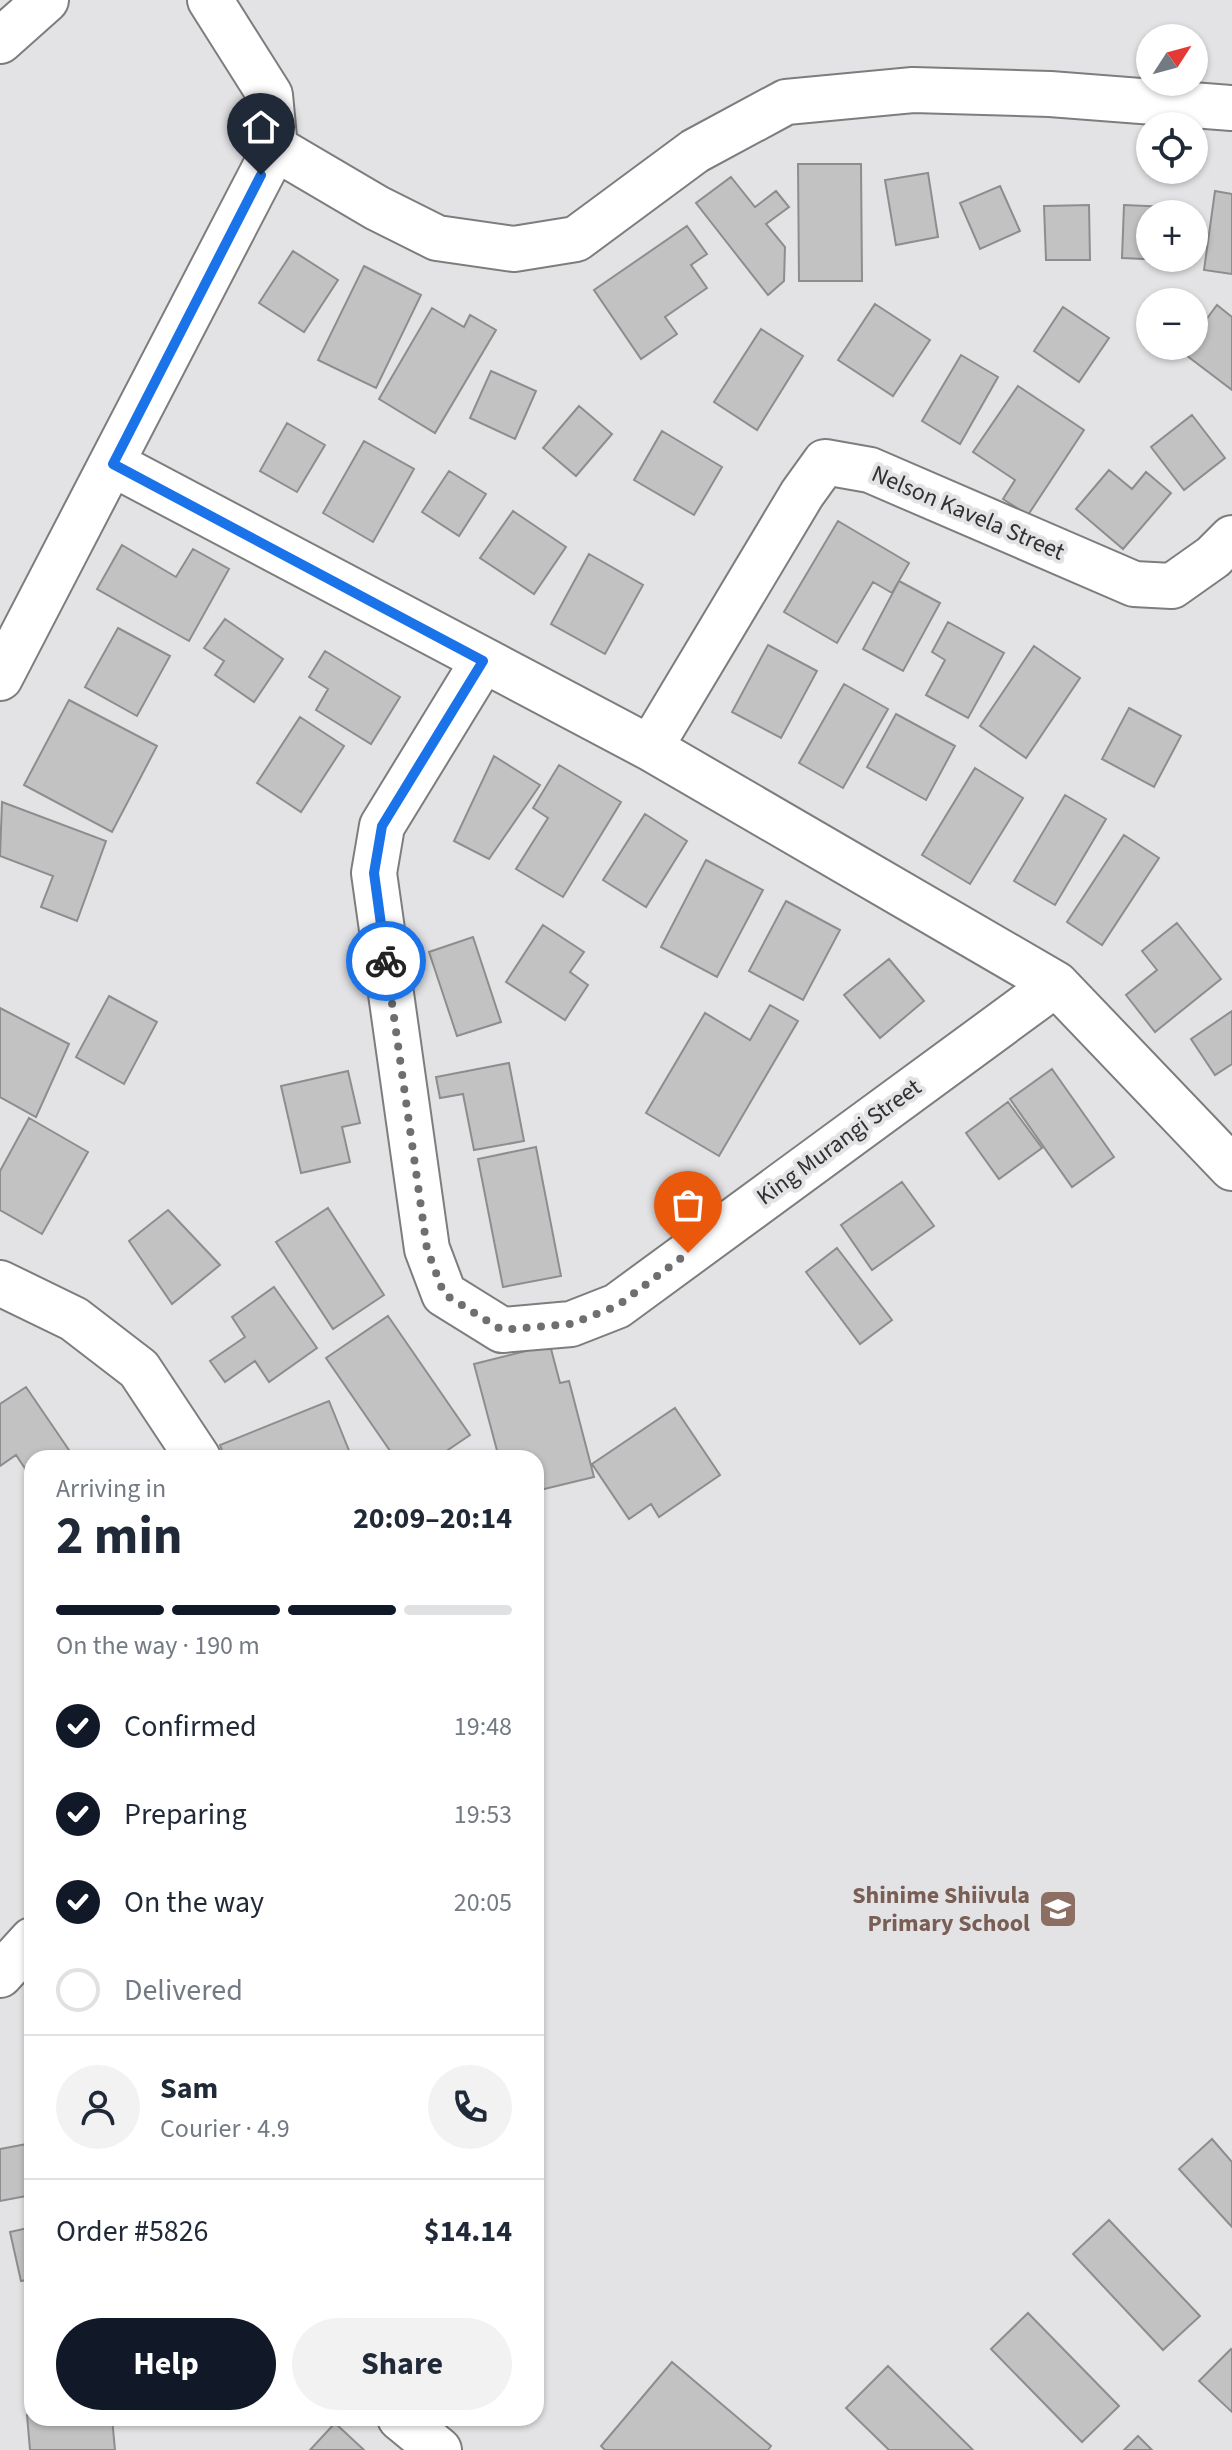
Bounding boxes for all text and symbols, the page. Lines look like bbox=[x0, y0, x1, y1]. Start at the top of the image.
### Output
north arrow bbox=[1136, 24, 1208, 96]
map controls bbox=[1136, 24, 1208, 360]
pin bbox=[227, 93, 295, 175]
icon: home bbox=[239, 105, 283, 149]
button: locate bbox=[1136, 112, 1208, 184]
button: + bbox=[1136, 200, 1208, 272]
button: − bbox=[1136, 288, 1208, 360]
street label: Nelson Kavela Street bbox=[866, 457, 1070, 569]
courier bbox=[346, 921, 426, 1001]
icon: bike bbox=[364, 939, 408, 983]
street label: King Murangi Street bbox=[749, 1070, 929, 1214]
pin bbox=[654, 1171, 722, 1253]
icon: bag bbox=[666, 1183, 710, 1227]
text: Arriving in bbox=[56, 1470, 166, 1507]
text: 20:09–20:14 bbox=[353, 1497, 512, 1540]
text: 2 min bbox=[56, 1500, 183, 1574]
text: On the way · 190 m bbox=[56, 1627, 260, 1664]
icon: check bbox=[56, 1704, 100, 1748]
text: Confirmed bbox=[124, 1705, 257, 1748]
text: 19:48 bbox=[454, 1708, 512, 1745]
icon: check bbox=[56, 1792, 100, 1836]
text: Preparing bbox=[124, 1793, 247, 1836]
text: 19:53 bbox=[454, 1796, 512, 1833]
place label: Shinime Shiivula Primary School bbox=[852, 1878, 1030, 1941]
icon: check bbox=[56, 1880, 100, 1924]
text: On the way bbox=[124, 1881, 264, 1924]
text: 20:05 bbox=[454, 1884, 512, 1921]
school or university icon: Shinime Shiivula Primary School bbox=[1037, 1888, 1079, 1930]
text: Delivered bbox=[124, 1969, 243, 2012]
button: person bbox=[56, 2065, 140, 2149]
button: phone bbox=[428, 2065, 512, 2149]
text: Sam bbox=[160, 2067, 218, 2110]
text: Courier · 4.9 bbox=[160, 2110, 290, 2147]
text: Order #5826 bbox=[56, 2210, 209, 2253]
text: $14.14 bbox=[424, 2210, 512, 2253]
button: Help bbox=[56, 2318, 276, 2410]
button: Share bbox=[292, 2318, 512, 2410]

